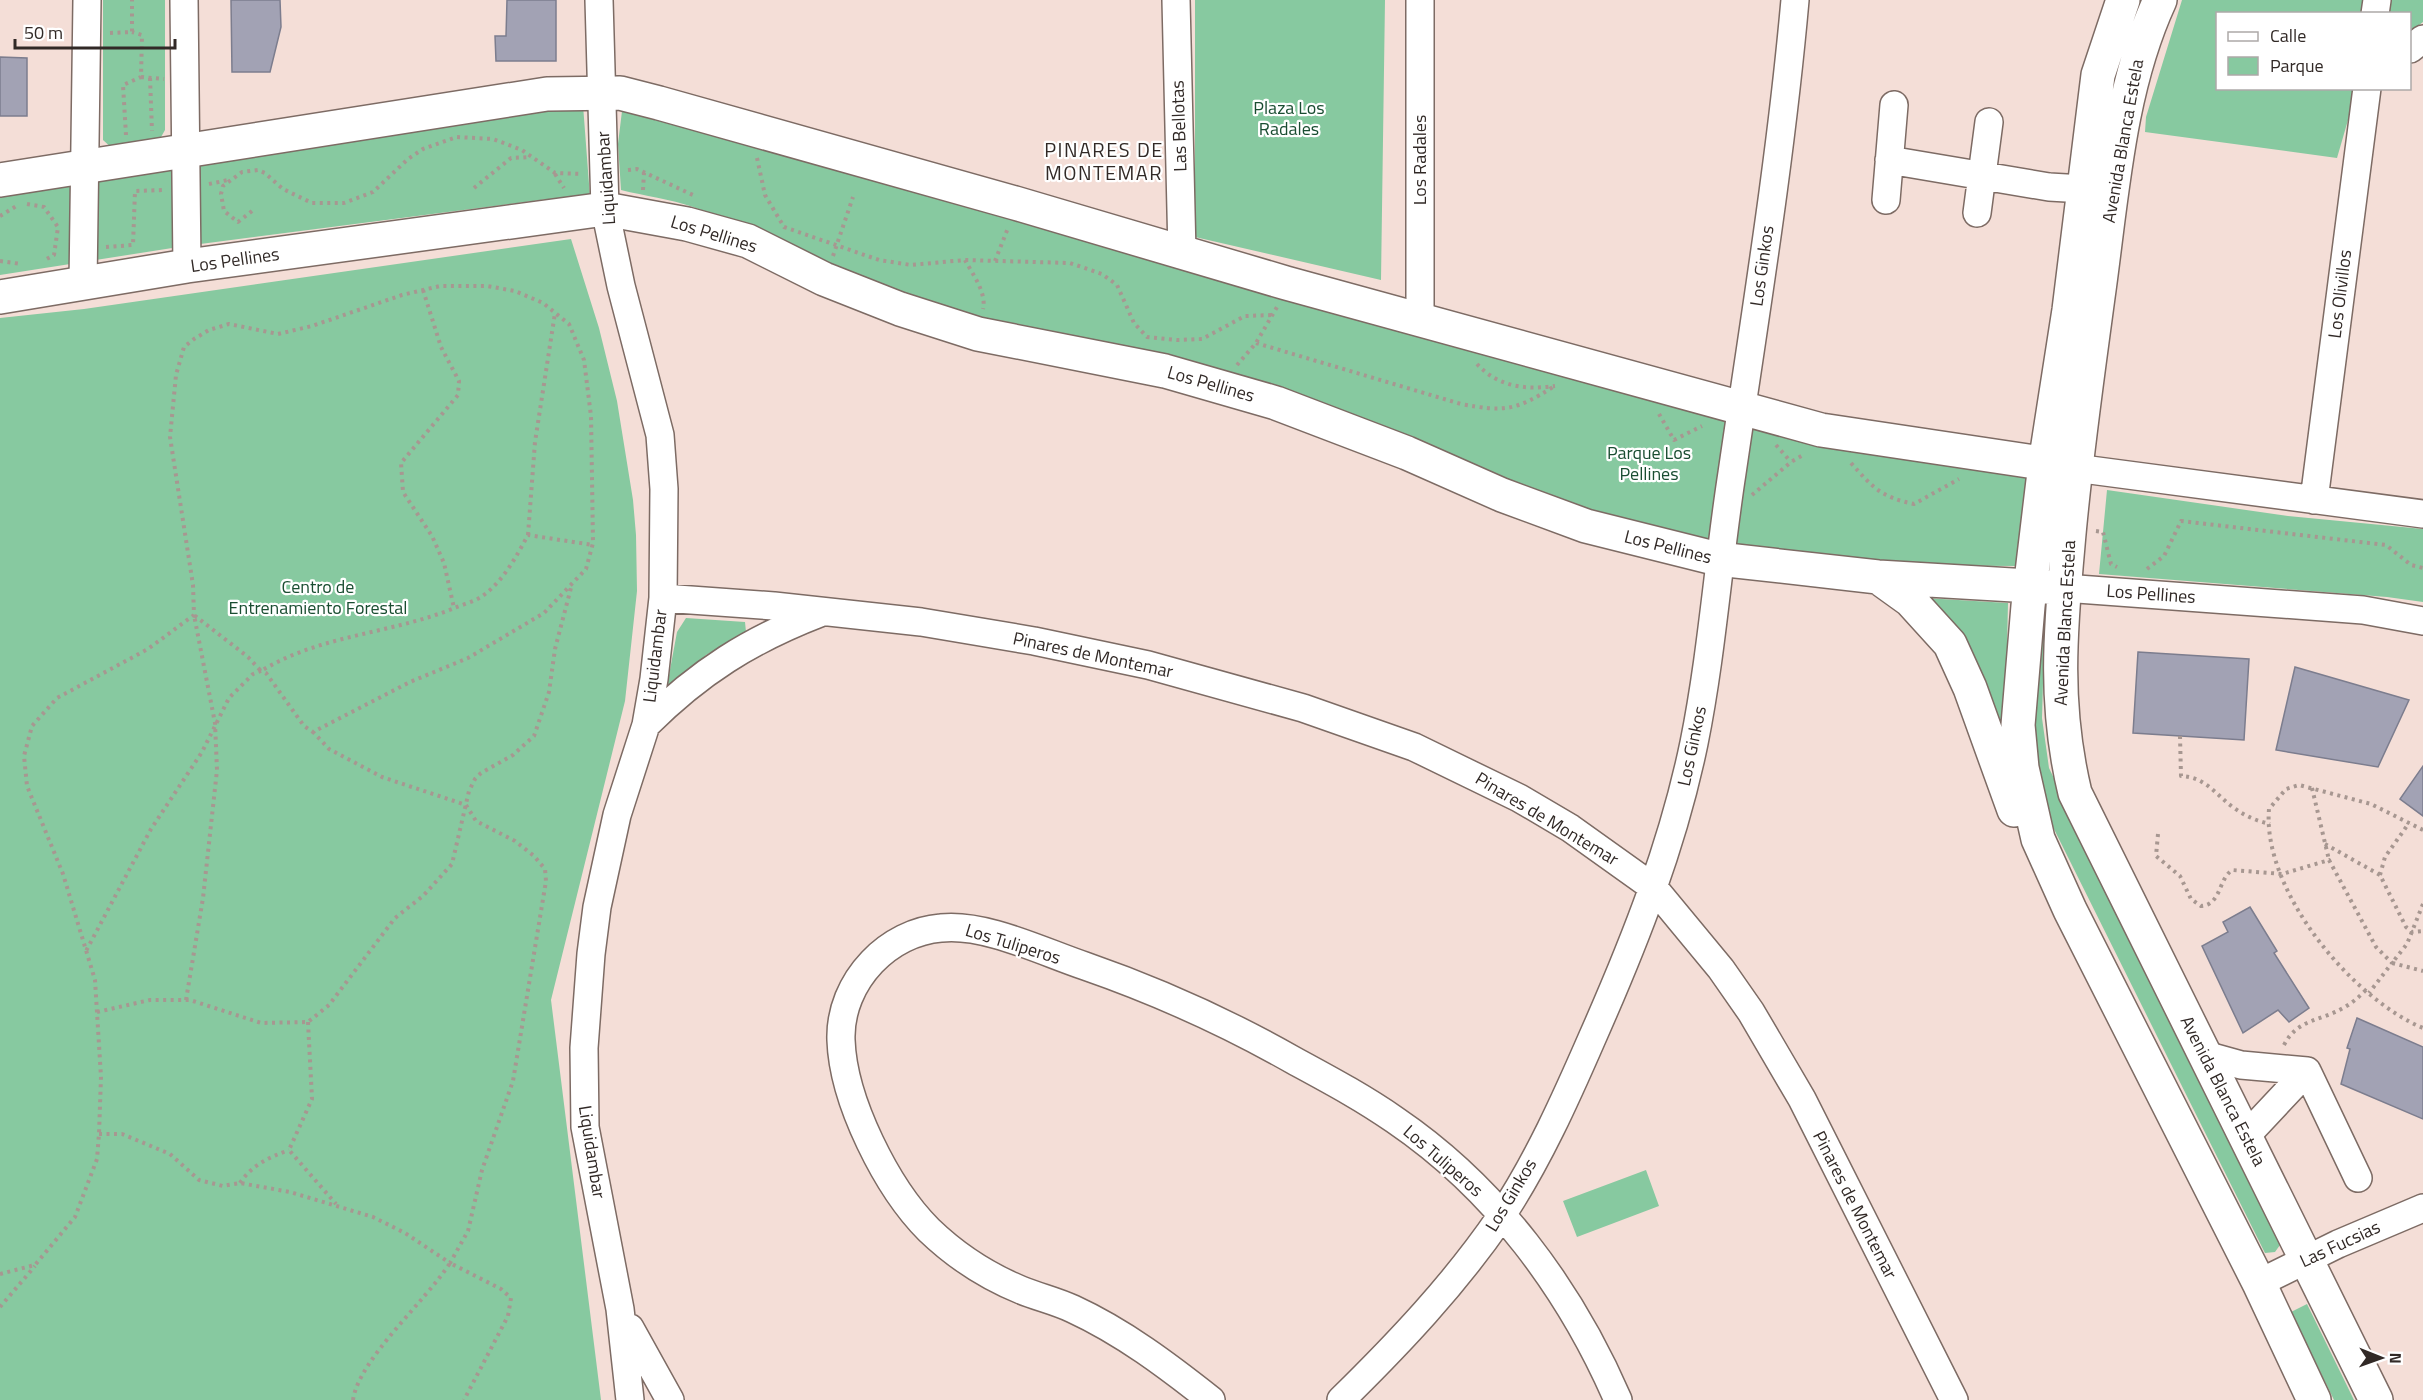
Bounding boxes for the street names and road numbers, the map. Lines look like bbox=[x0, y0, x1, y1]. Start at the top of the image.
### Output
street label: Avenida Blanca Estela bbox=[2095, 57, 2150, 225]
street label: Las Bellotas bbox=[1163, 80, 1194, 172]
street label: Los Radales bbox=[1406, 115, 1433, 205]
street label: Liquidambar bbox=[589, 130, 622, 226]
street label: Los Pellines bbox=[667, 208, 761, 260]
street label: Los Ginkos bbox=[1742, 224, 1781, 308]
street label: Los Pellines bbox=[189, 240, 281, 279]
street label: Los Olivillos bbox=[2321, 248, 2358, 340]
street label: Los Pellines bbox=[1164, 358, 1258, 409]
street label: Los Pellines bbox=[1621, 523, 1715, 570]
street label: Avenida Blanca Estela bbox=[2047, 539, 2082, 706]
street label: Los Pellines bbox=[2105, 577, 2197, 610]
street label: Liquidambar bbox=[635, 608, 674, 704]
street label: Pinares de Montemar bbox=[1010, 624, 1176, 685]
street label: Los Ginkos bbox=[1670, 703, 1713, 788]
street label: Pinares de Montemar bbox=[1470, 765, 1624, 872]
street label: Los Tuliperos bbox=[962, 916, 1064, 971]
street label: Avenida Blanca Estela bbox=[2174, 1011, 2273, 1171]
street label: Liquidambar bbox=[572, 1103, 613, 1200]
street label: Los Tuliperos bbox=[1397, 1118, 1489, 1203]
street label: Pinares de Montemar bbox=[1806, 1126, 1905, 1284]
street label: Los Ginkos bbox=[1478, 1153, 1543, 1237]
street label: Las Fucsias bbox=[2295, 1213, 2385, 1274]

